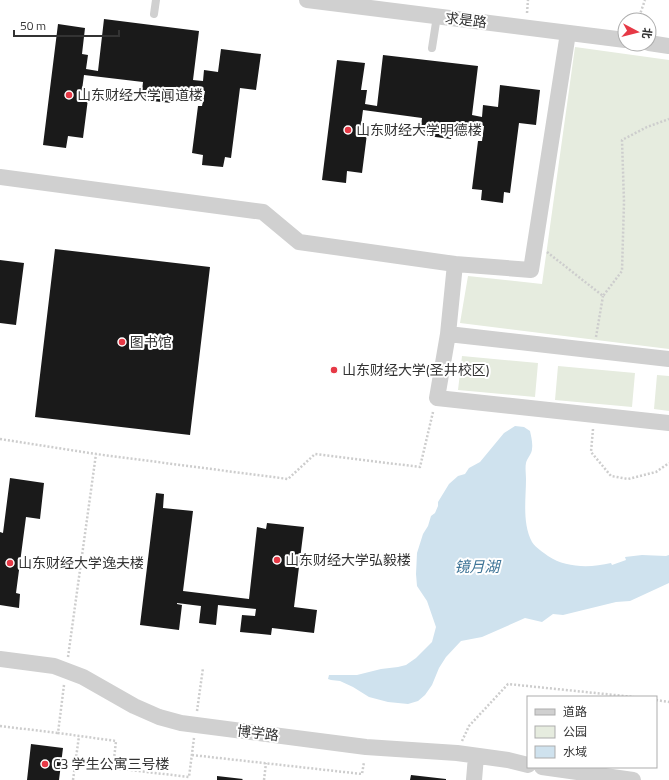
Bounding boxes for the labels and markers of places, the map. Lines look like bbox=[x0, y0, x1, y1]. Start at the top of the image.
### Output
place label: 山东财经大学闻道楼 bbox=[77, 84, 203, 105]
marker: 山东财经大学闻道楼 bbox=[64, 90, 74, 100]
place label: 山东财经大学明德楼 bbox=[356, 119, 482, 140]
marker: 山东财经大学明德楼 bbox=[343, 125, 353, 135]
place label: 图书馆 bbox=[130, 331, 172, 352]
marker: 图书馆 bbox=[117, 337, 127, 347]
place label: 山东财经大学(圣井校区) bbox=[342, 359, 489, 380]
marker: 山东财经大学(圣井校区) bbox=[329, 365, 339, 375]
place label: 山东财经大学弘毅楼 bbox=[285, 549, 411, 570]
place label: 山东财经大学逸夫楼 bbox=[18, 552, 144, 573]
marker: 山东财经大学弘毅楼 bbox=[272, 555, 282, 565]
marker: 山东财经大学逸夫楼 bbox=[5, 558, 15, 568]
place label: C3 学生公寓三号楼 bbox=[53, 753, 170, 774]
marker: C3 学生公寓三号楼 bbox=[40, 759, 50, 769]

